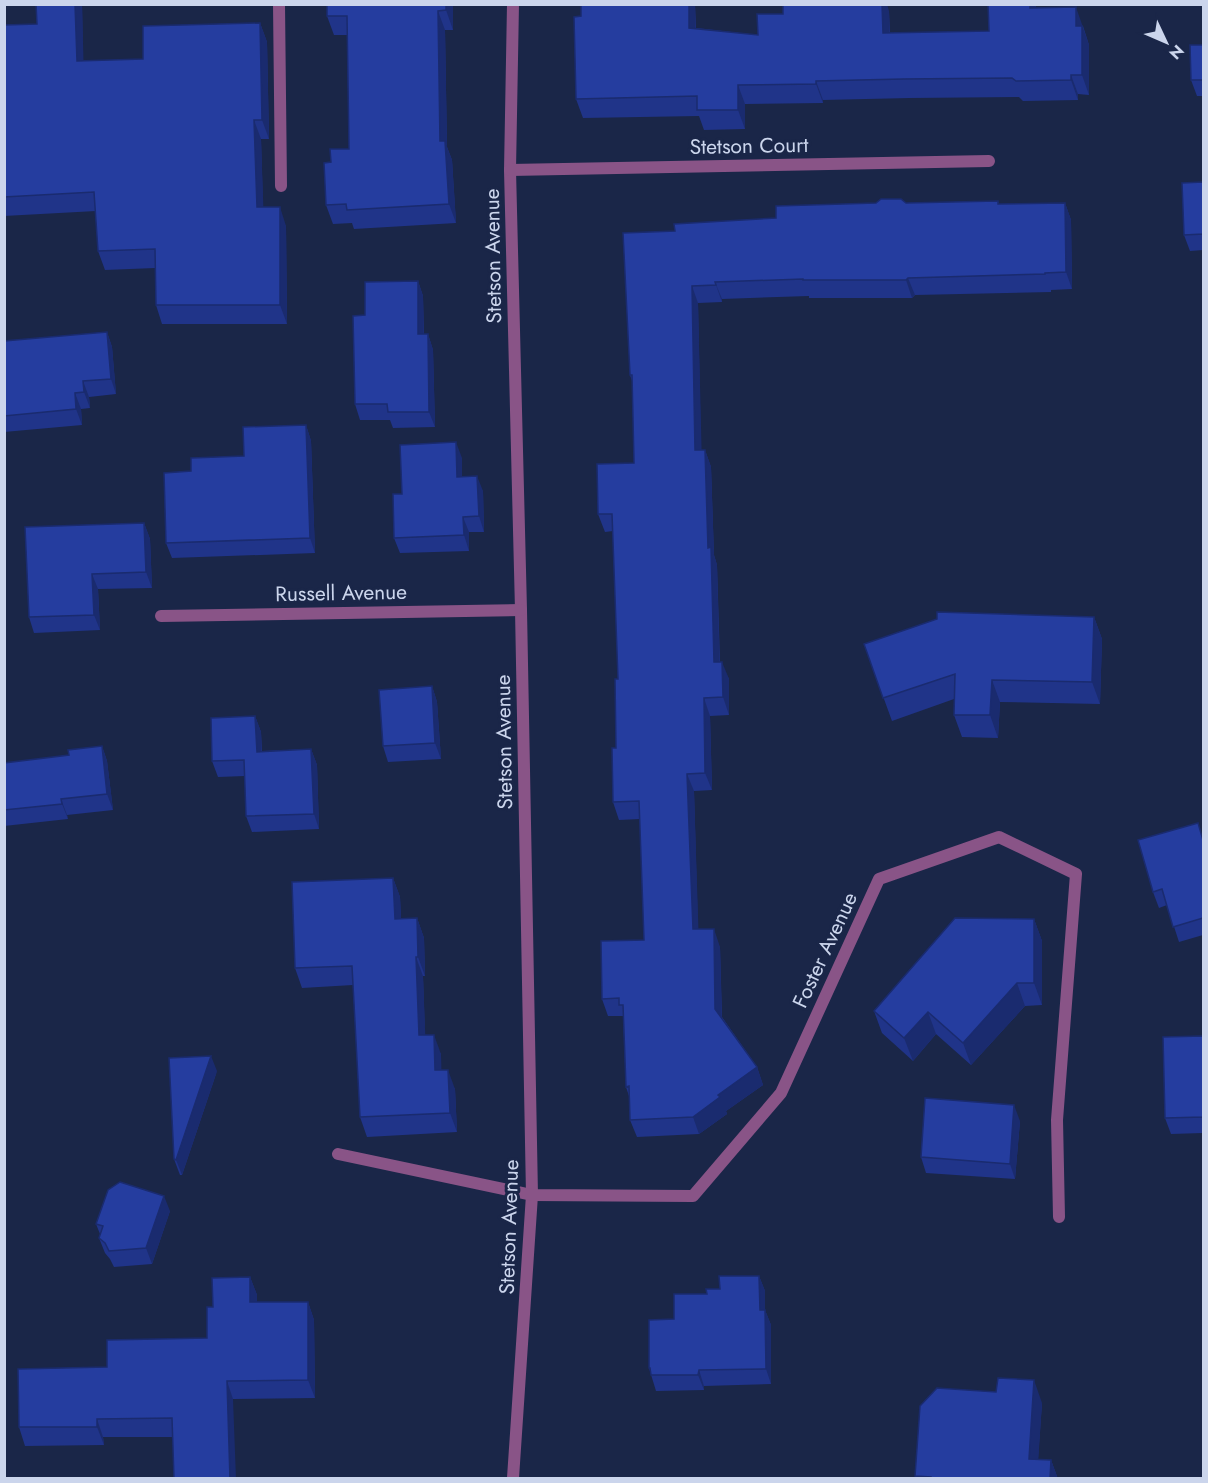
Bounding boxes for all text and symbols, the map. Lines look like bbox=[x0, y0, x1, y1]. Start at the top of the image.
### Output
north arrow bbox=[1136, 12, 1196, 72]
text: N bbox=[1164, 40, 1189, 65]
street label: Stetson Court bbox=[689, 130, 809, 162]
street label: Stetson Avenue bbox=[477, 188, 509, 324]
street label: Russell Avenue bbox=[275, 577, 407, 609]
street label: Stetson Avenue bbox=[488, 674, 520, 810]
street label: Foster Avenue bbox=[785, 887, 865, 1013]
street label: Stetson Avenue bbox=[492, 1159, 526, 1295]

